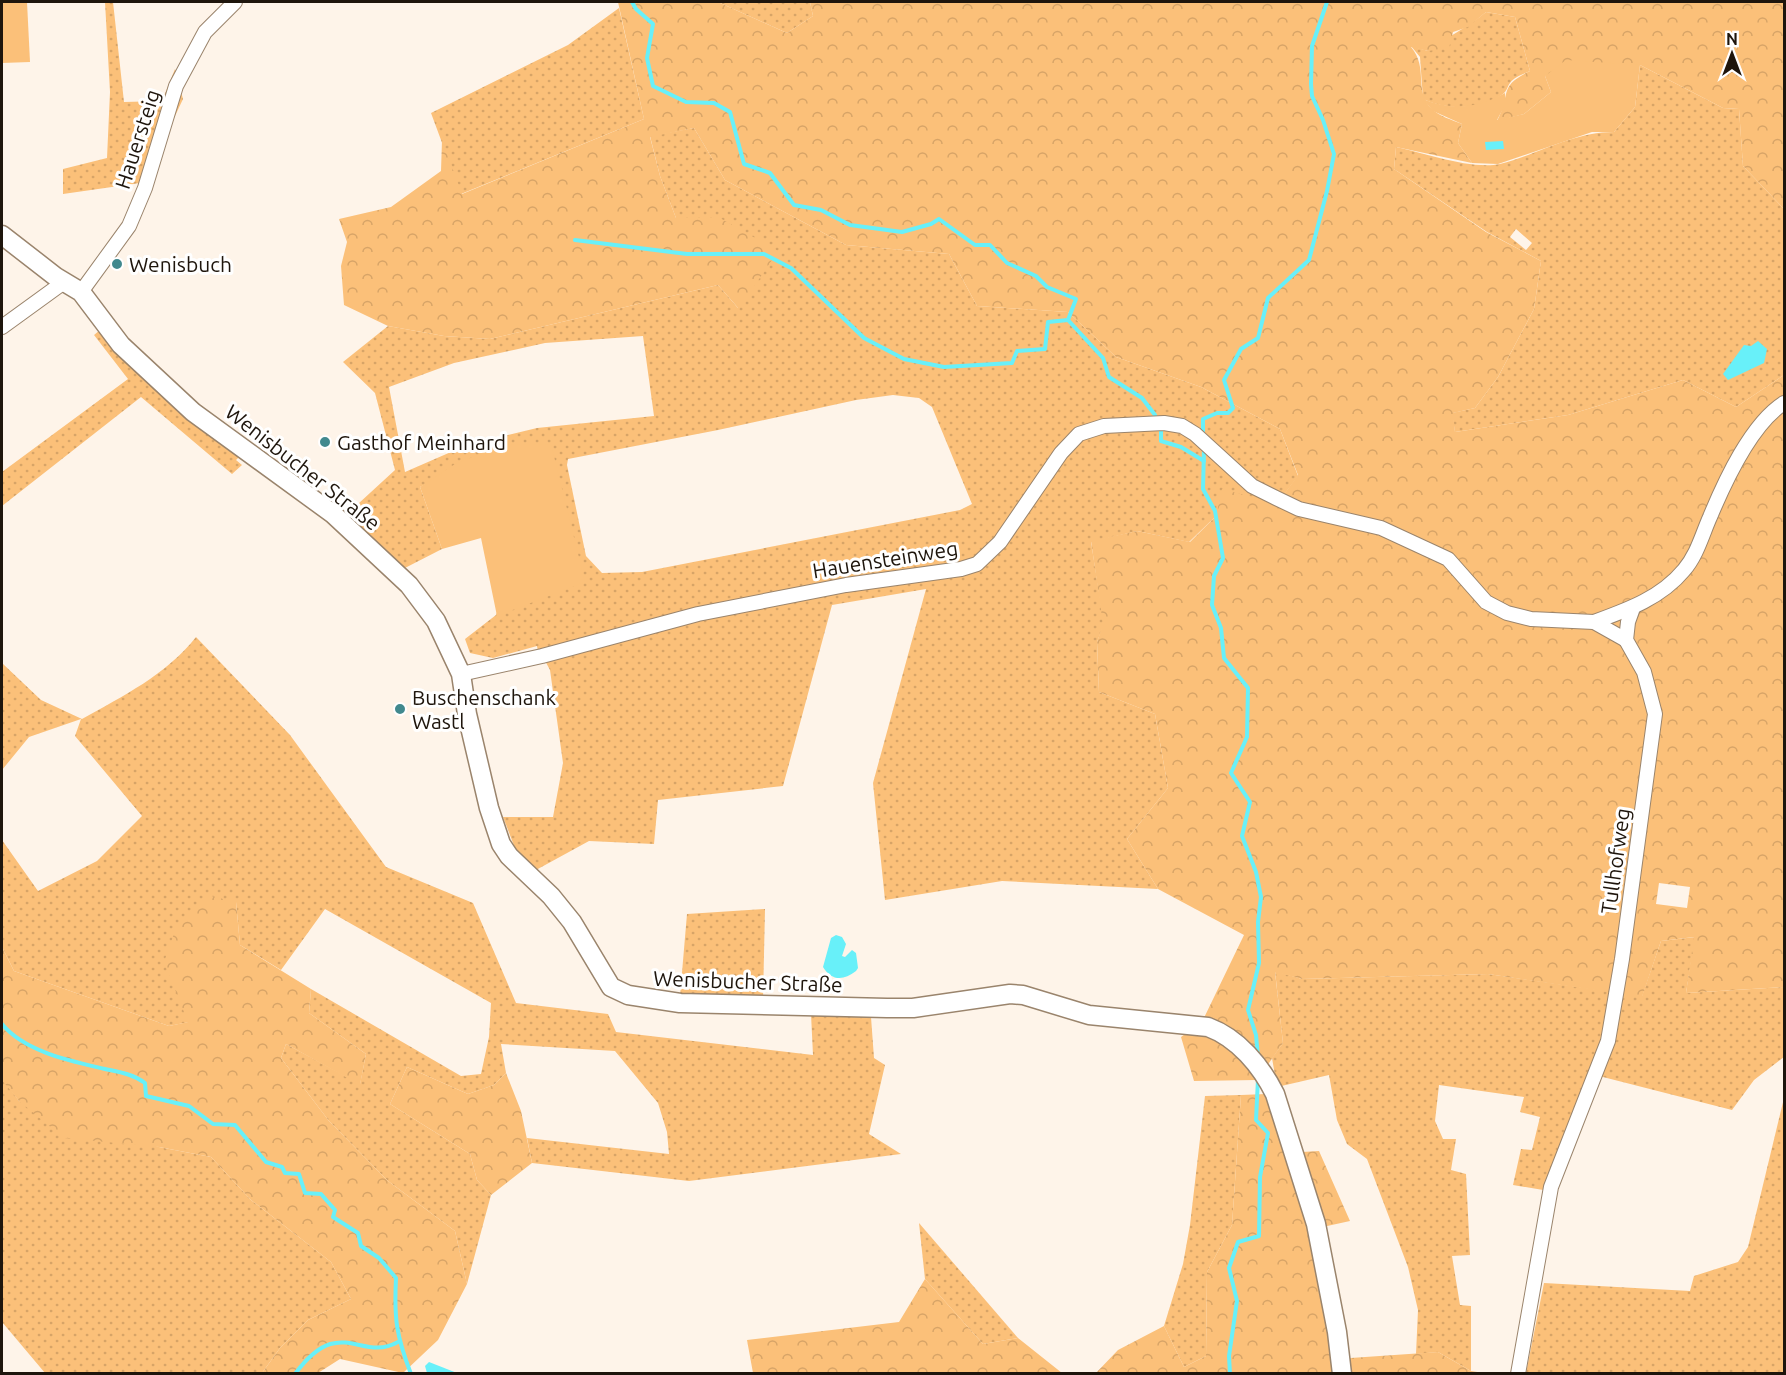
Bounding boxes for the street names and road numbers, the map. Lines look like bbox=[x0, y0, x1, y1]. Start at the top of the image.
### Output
street label: Hauersteig bbox=[110, 86, 164, 192]
street label: Wenisbucher Straße bbox=[221, 399, 385, 535]
street label: Hauensteinweg bbox=[811, 536, 959, 582]
street label: Tullhofweg bbox=[1596, 806, 1634, 916]
street label: Wenisbucher Straße bbox=[653, 966, 843, 996]

